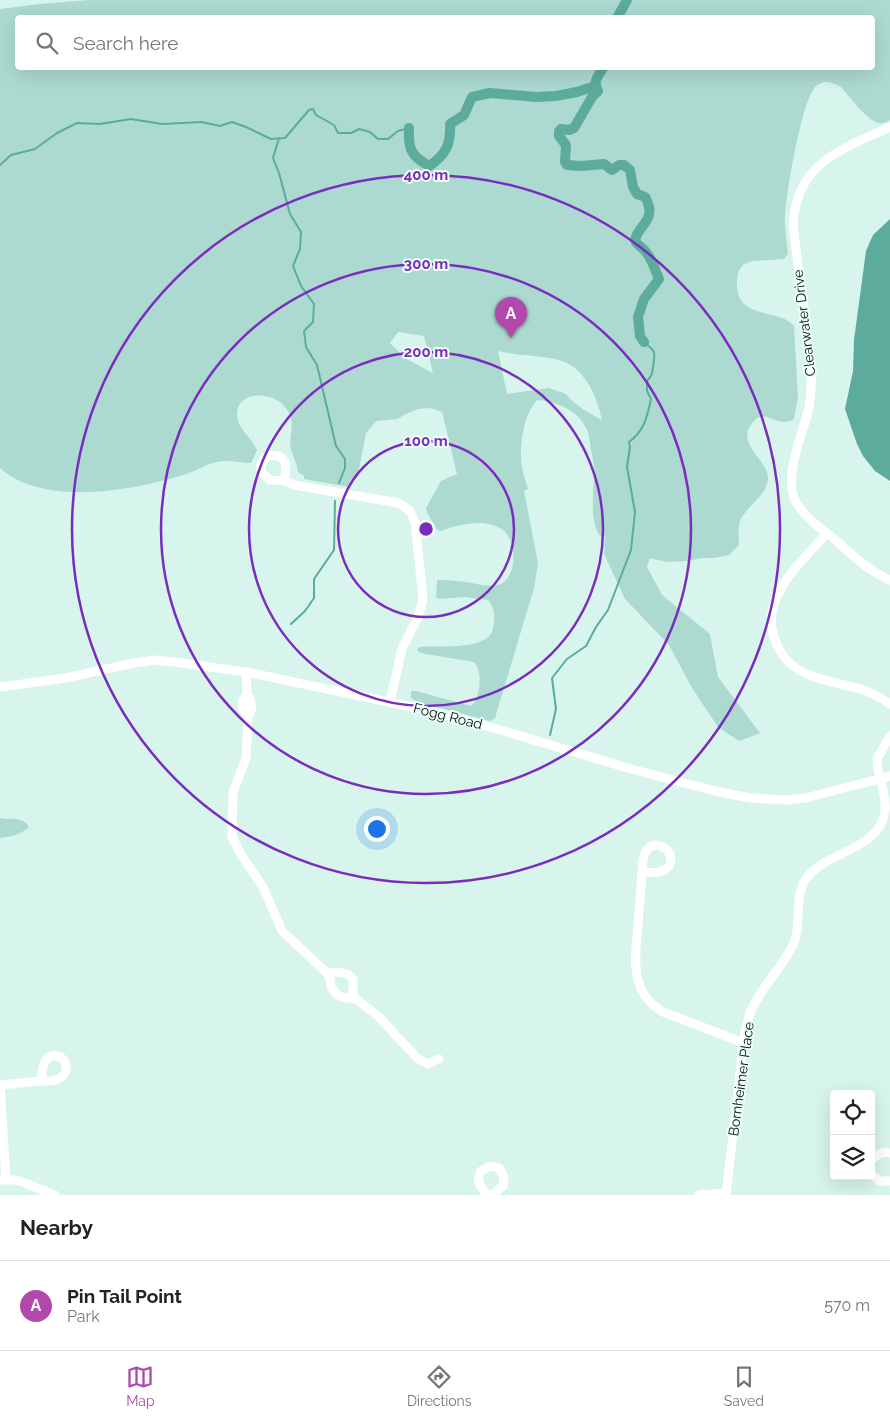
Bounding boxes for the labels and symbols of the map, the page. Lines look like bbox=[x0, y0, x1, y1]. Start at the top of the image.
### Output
text: 400 m bbox=[404, 166, 448, 184]
text: 300 m bbox=[404, 255, 448, 273]
street label: Clearwater Drive bbox=[790, 269, 818, 377]
pin: A bbox=[495, 297, 527, 338]
text: 200 m bbox=[404, 343, 448, 361]
text: 100 m bbox=[404, 432, 448, 450]
centre of rings bbox=[417, 520, 435, 538]
street label: Fogg Road bbox=[412, 700, 484, 732]
your location bbox=[364, 816, 390, 842]
street label: Bornheimer Place bbox=[725, 1021, 757, 1137]

